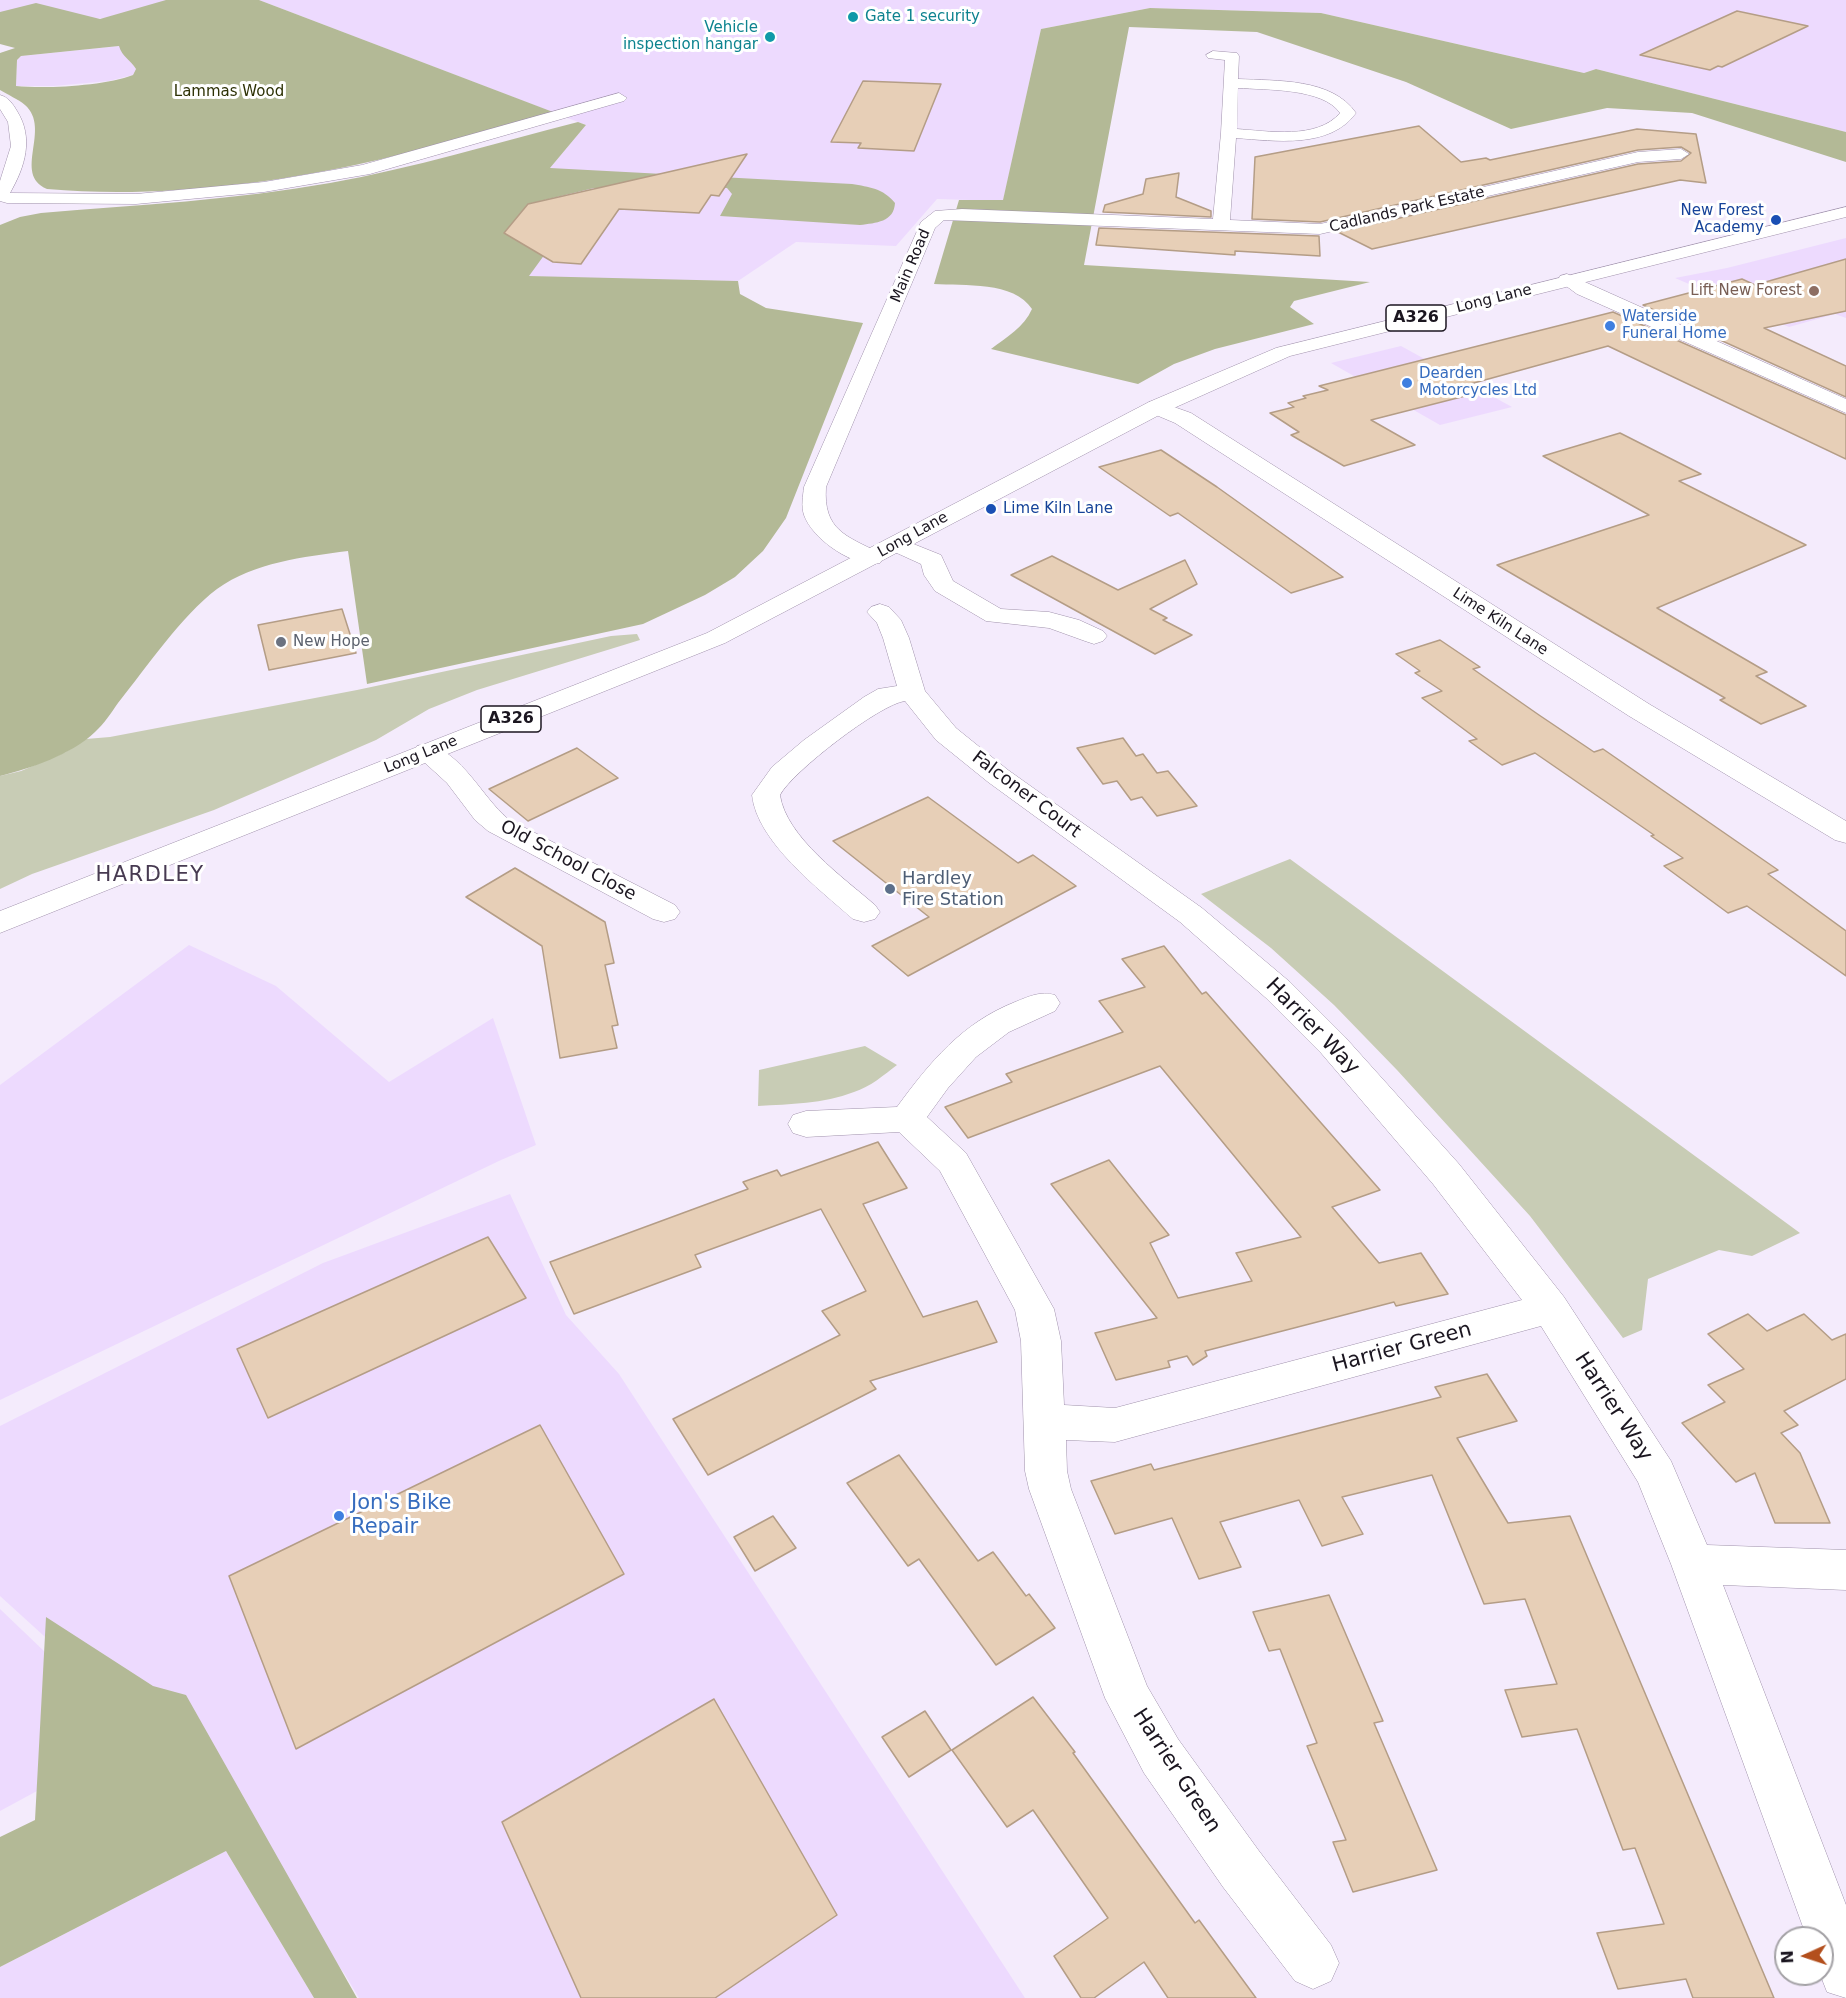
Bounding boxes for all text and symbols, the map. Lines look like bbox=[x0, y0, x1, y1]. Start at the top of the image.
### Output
place label: Gate 1 security bbox=[865, 8, 980, 26]
marker: Gate 1 security bbox=[846, 10, 860, 24]
place label: Vehicle inspection hangar bbox=[623, 19, 758, 54]
marker: Vehicle inspection hangar bbox=[763, 30, 777, 44]
park label: Lammas Wood bbox=[174, 83, 284, 101]
street label: Cadlands Park Estate bbox=[1328, 183, 1486, 237]
place label: New Forest Academy bbox=[1680, 202, 1764, 237]
marker: New Forest Academy bbox=[1769, 213, 1783, 227]
street label: Main Road bbox=[887, 226, 935, 306]
street label: Long Lane bbox=[1454, 281, 1534, 317]
place label: Lift New Forest bbox=[1690, 282, 1802, 300]
marker: Lift New Forest bbox=[1807, 284, 1821, 298]
road number: A326 bbox=[1386, 305, 1446, 331]
place label: Waterside Funeral Home bbox=[1622, 308, 1727, 343]
marker: Waterside Funeral Home bbox=[1603, 319, 1617, 333]
place label: Dearden Motorcycles Ltd bbox=[1419, 365, 1537, 400]
marker: Dearden Motorcycles Ltd bbox=[1400, 376, 1414, 390]
place label: Lime Kiln Lane bbox=[1003, 500, 1113, 518]
marker: Lime Kiln Lane bbox=[984, 502, 998, 516]
street label: Long Lane bbox=[875, 508, 951, 562]
street label: Lime Kiln Lane bbox=[1449, 585, 1551, 659]
place label: New Hope bbox=[293, 633, 370, 651]
marker: New Hope bbox=[274, 635, 288, 649]
road number: A326 bbox=[481, 706, 541, 732]
street label: Long Lane bbox=[382, 732, 460, 778]
street label: Falconer Court bbox=[967, 747, 1085, 843]
street label: Old School Close bbox=[496, 816, 640, 906]
district label: HARDLEY bbox=[95, 863, 205, 889]
place label: Hardley Fire Station bbox=[902, 868, 1004, 910]
marker: Hardley Fire Station bbox=[883, 882, 897, 896]
street label: Harrier Way bbox=[1260, 974, 1364, 1080]
street label: Harrier Green bbox=[1330, 1317, 1474, 1379]
street label: Harrier Way bbox=[1569, 1348, 1657, 1466]
place label: Jon's Bike Repair bbox=[351, 1491, 451, 1541]
marker: Jon's Bike Repair bbox=[332, 1509, 346, 1523]
street label: Harrier Green bbox=[1126, 1704, 1226, 1838]
north arrow bbox=[1774, 1926, 1834, 1986]
text: N bbox=[1778, 1950, 1797, 1964]

